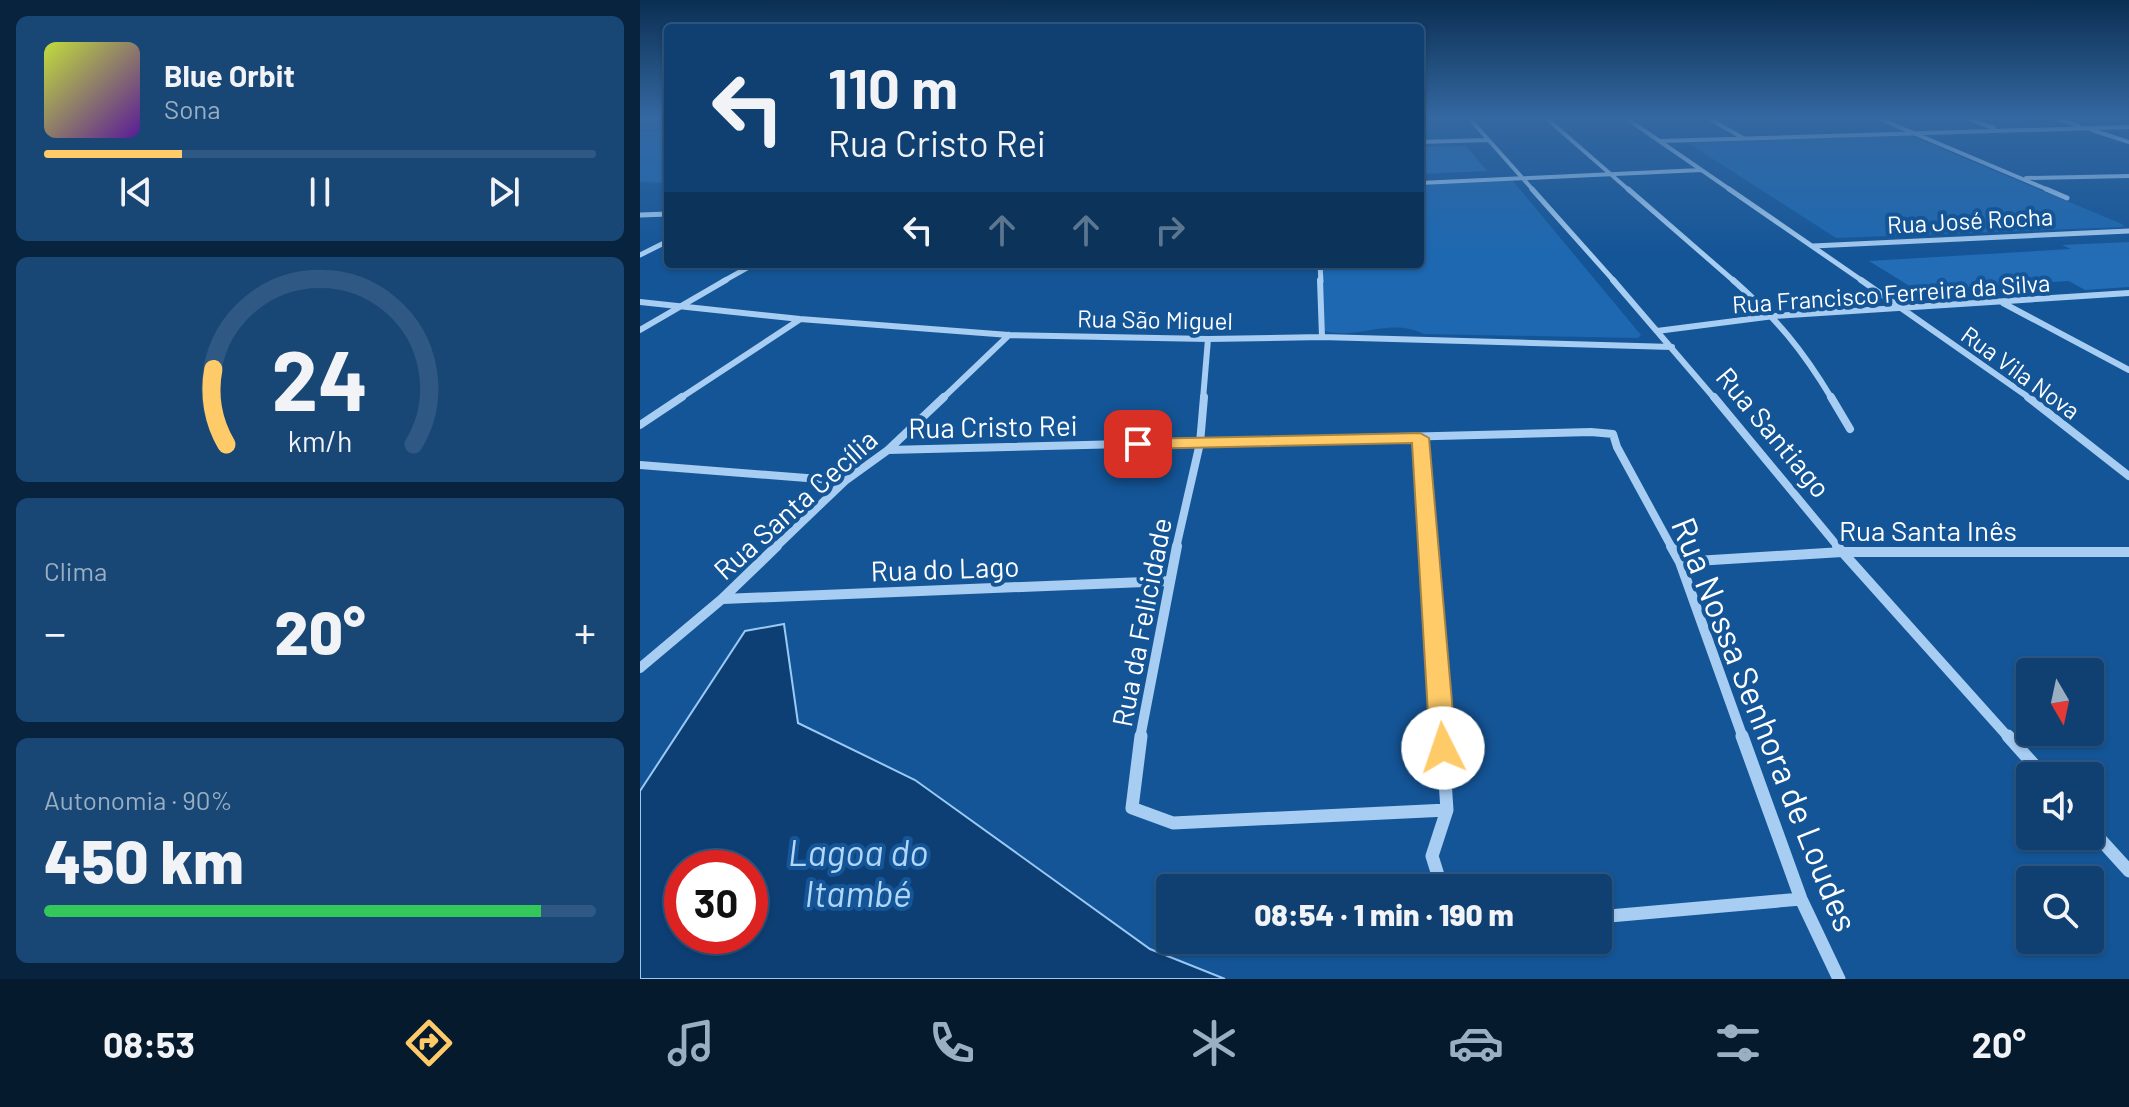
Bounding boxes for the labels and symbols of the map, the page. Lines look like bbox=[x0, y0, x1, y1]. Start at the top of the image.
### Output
street label: Rua José Rocha bbox=[1886, 201, 2054, 239]
street label: Rua Francisco Ferreira da Silva bbox=[1731, 267, 2051, 319]
street label: Rua São Miguel bbox=[1077, 303, 1233, 335]
street label: Rua Vila Nova bbox=[1956, 319, 2086, 425]
street label: Rua Santiago bbox=[1710, 360, 1838, 504]
street label: Rua Cristo Rei bbox=[908, 408, 1078, 444]
pin bbox=[1104, 410, 1172, 478]
street label: Rua Santa Cecília bbox=[706, 422, 884, 586]
street label: Rua Nossa Senhora de Loudes bbox=[1664, 511, 1868, 937]
street label: Rua Santa Inês bbox=[1839, 513, 2017, 547]
street label: Rua da Felicidade bbox=[1104, 515, 1178, 729]
street label: Rua do Lago bbox=[870, 548, 1020, 588]
north arrow bbox=[2016, 658, 2104, 746]
position arrow bbox=[1401, 706, 1485, 790]
water label: Lagoa do Itambé bbox=[788, 830, 928, 914]
speed limit sign: 30 bbox=[664, 850, 768, 954]

